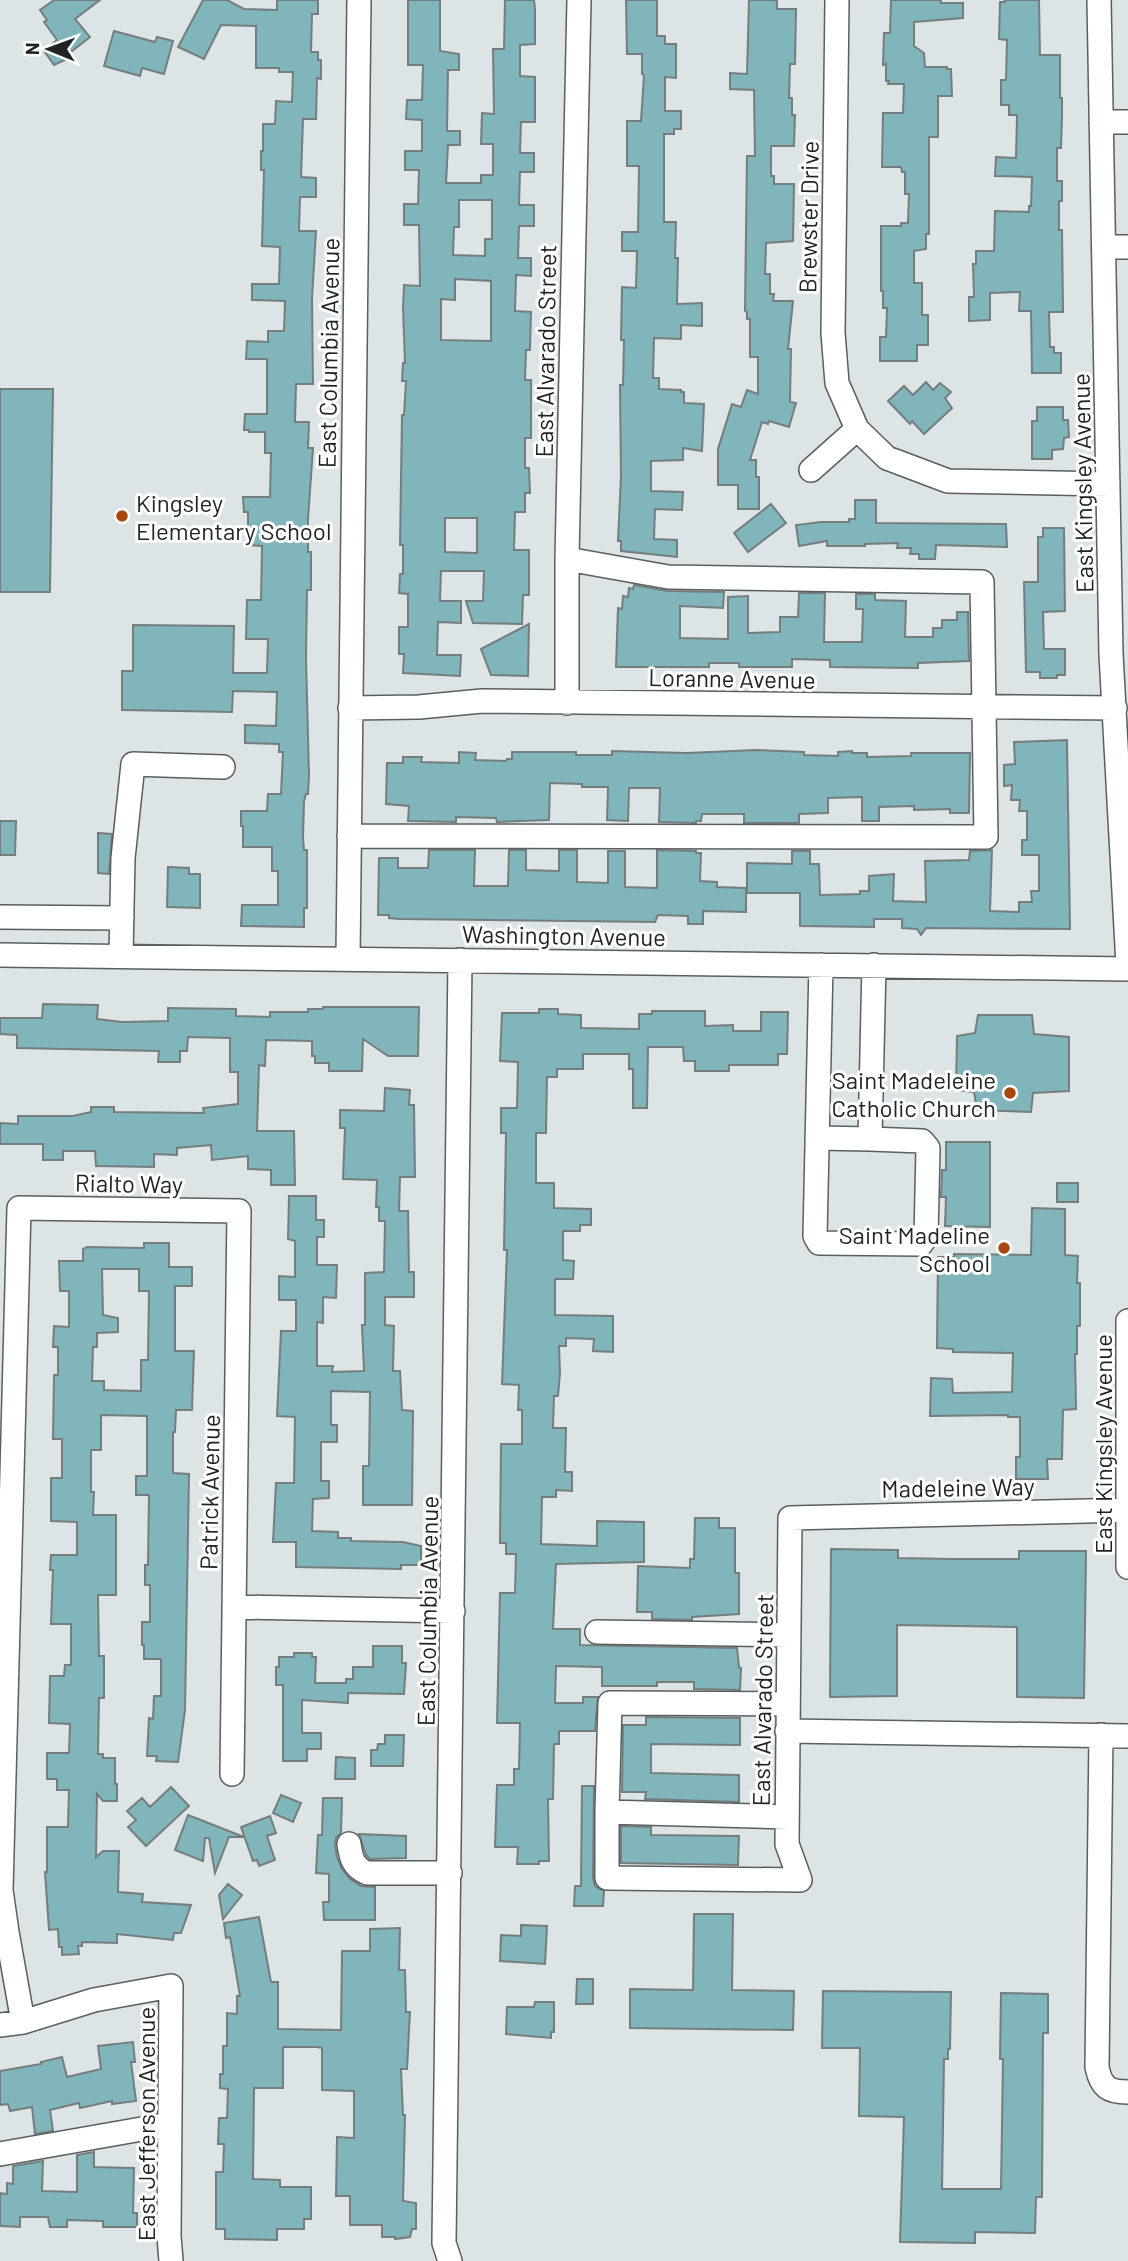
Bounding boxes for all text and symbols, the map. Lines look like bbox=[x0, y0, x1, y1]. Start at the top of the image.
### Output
north arrow bbox=[14, 14, 84, 84]
text: N bbox=[20, 42, 43, 55]
street label: Brewster Drive bbox=[792, 141, 824, 293]
street label: East Columbia Avenue bbox=[311, 238, 345, 468]
street label: East Alvarado Street bbox=[529, 244, 561, 458]
street label: East Kingsley Avenue bbox=[1066, 373, 1098, 593]
place label: Kingsley Elementary School bbox=[136, 488, 331, 545]
marker: Kingsley Elementary School bbox=[114, 508, 130, 524]
street label: Loranne Avenue bbox=[648, 662, 816, 694]
street label: Washington Avenue bbox=[462, 919, 666, 951]
place label: Saint Madeleine Catholic Church bbox=[832, 1065, 996, 1122]
marker: Saint Madeleine Catholic Church bbox=[1002, 1085, 1018, 1101]
street label: Rialto Way bbox=[75, 1168, 183, 1198]
place label: Saint Madeline School bbox=[839, 1220, 990, 1277]
marker: Saint Madeline School bbox=[996, 1240, 1012, 1256]
street label: East Kingsley Avenue bbox=[1088, 1334, 1117, 1554]
street label: Patrick Avenue bbox=[193, 1414, 225, 1570]
street label: Madeleine Way bbox=[881, 1471, 1035, 1503]
street label: East Columbia Avenue bbox=[410, 1496, 444, 1726]
street label: East Alvarado Street bbox=[746, 1593, 778, 1807]
street label: East Jefferson Avenue bbox=[131, 2007, 160, 2241]

